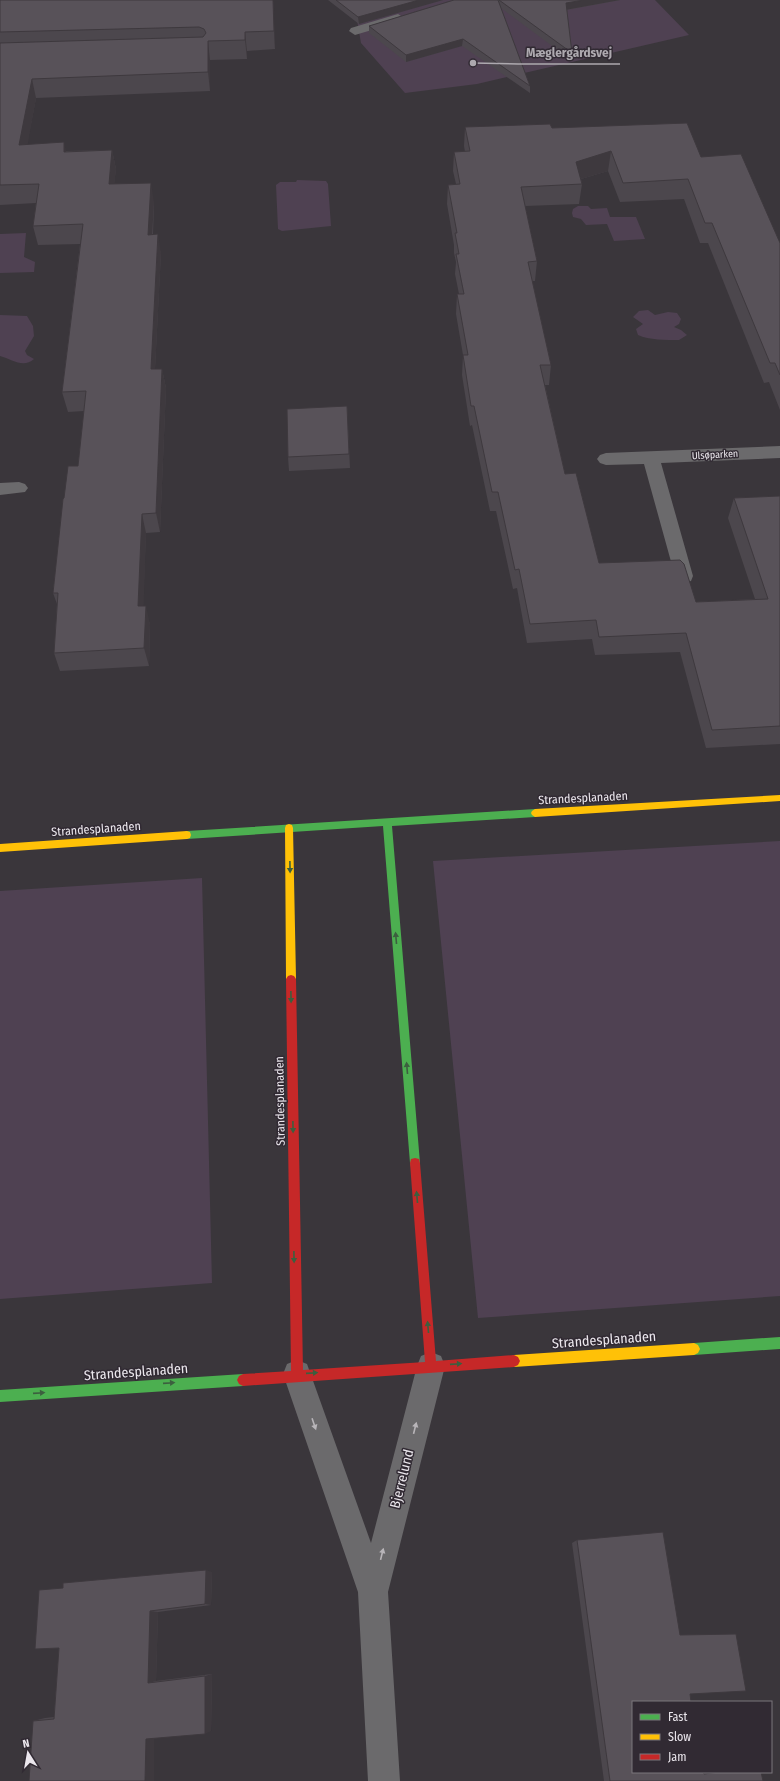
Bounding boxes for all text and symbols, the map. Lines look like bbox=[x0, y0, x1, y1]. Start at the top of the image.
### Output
callout: Mæglergårdsvej bbox=[518, 39, 620, 64]
text: Mæglergårdsvej bbox=[526, 45, 612, 60]
street label: Ulsøparken bbox=[691, 448, 739, 462]
street label: Strandesplanaden bbox=[538, 789, 628, 807]
street label: Strandesplanaden bbox=[51, 819, 141, 839]
one-way arrow bbox=[286, 861, 293, 873]
one-way arrow bbox=[393, 932, 400, 944]
one-way arrow bbox=[288, 991, 294, 1004]
street label: Strandesplanaden bbox=[272, 1056, 288, 1146]
one-way arrow bbox=[403, 1062, 410, 1074]
one-way arrow bbox=[290, 1121, 296, 1134]
one-way arrow bbox=[414, 1191, 421, 1203]
one-way arrow bbox=[291, 1251, 297, 1264]
one-way arrow bbox=[424, 1321, 431, 1333]
street label: Strandesplanaden bbox=[551, 1328, 657, 1352]
street label: Strandesplanaden bbox=[83, 1360, 189, 1384]
one-way arrow bbox=[450, 1361, 462, 1368]
one-way arrow bbox=[306, 1370, 318, 1377]
one-way arrow bbox=[163, 1380, 175, 1387]
one-way arrow bbox=[33, 1389, 45, 1396]
one-way arrow bbox=[312, 1419, 318, 1431]
one-way arrow bbox=[412, 1422, 418, 1434]
street label: Bjerrelund bbox=[386, 1448, 418, 1510]
one-way arrow bbox=[380, 1548, 386, 1561]
legend bbox=[632, 1701, 772, 1773]
text: Fast bbox=[668, 1710, 687, 1724]
text: Slow bbox=[668, 1730, 691, 1744]
north arrow bbox=[8, 1733, 48, 1773]
text: N bbox=[22, 1737, 31, 1751]
text: Jam bbox=[668, 1750, 686, 1764]

